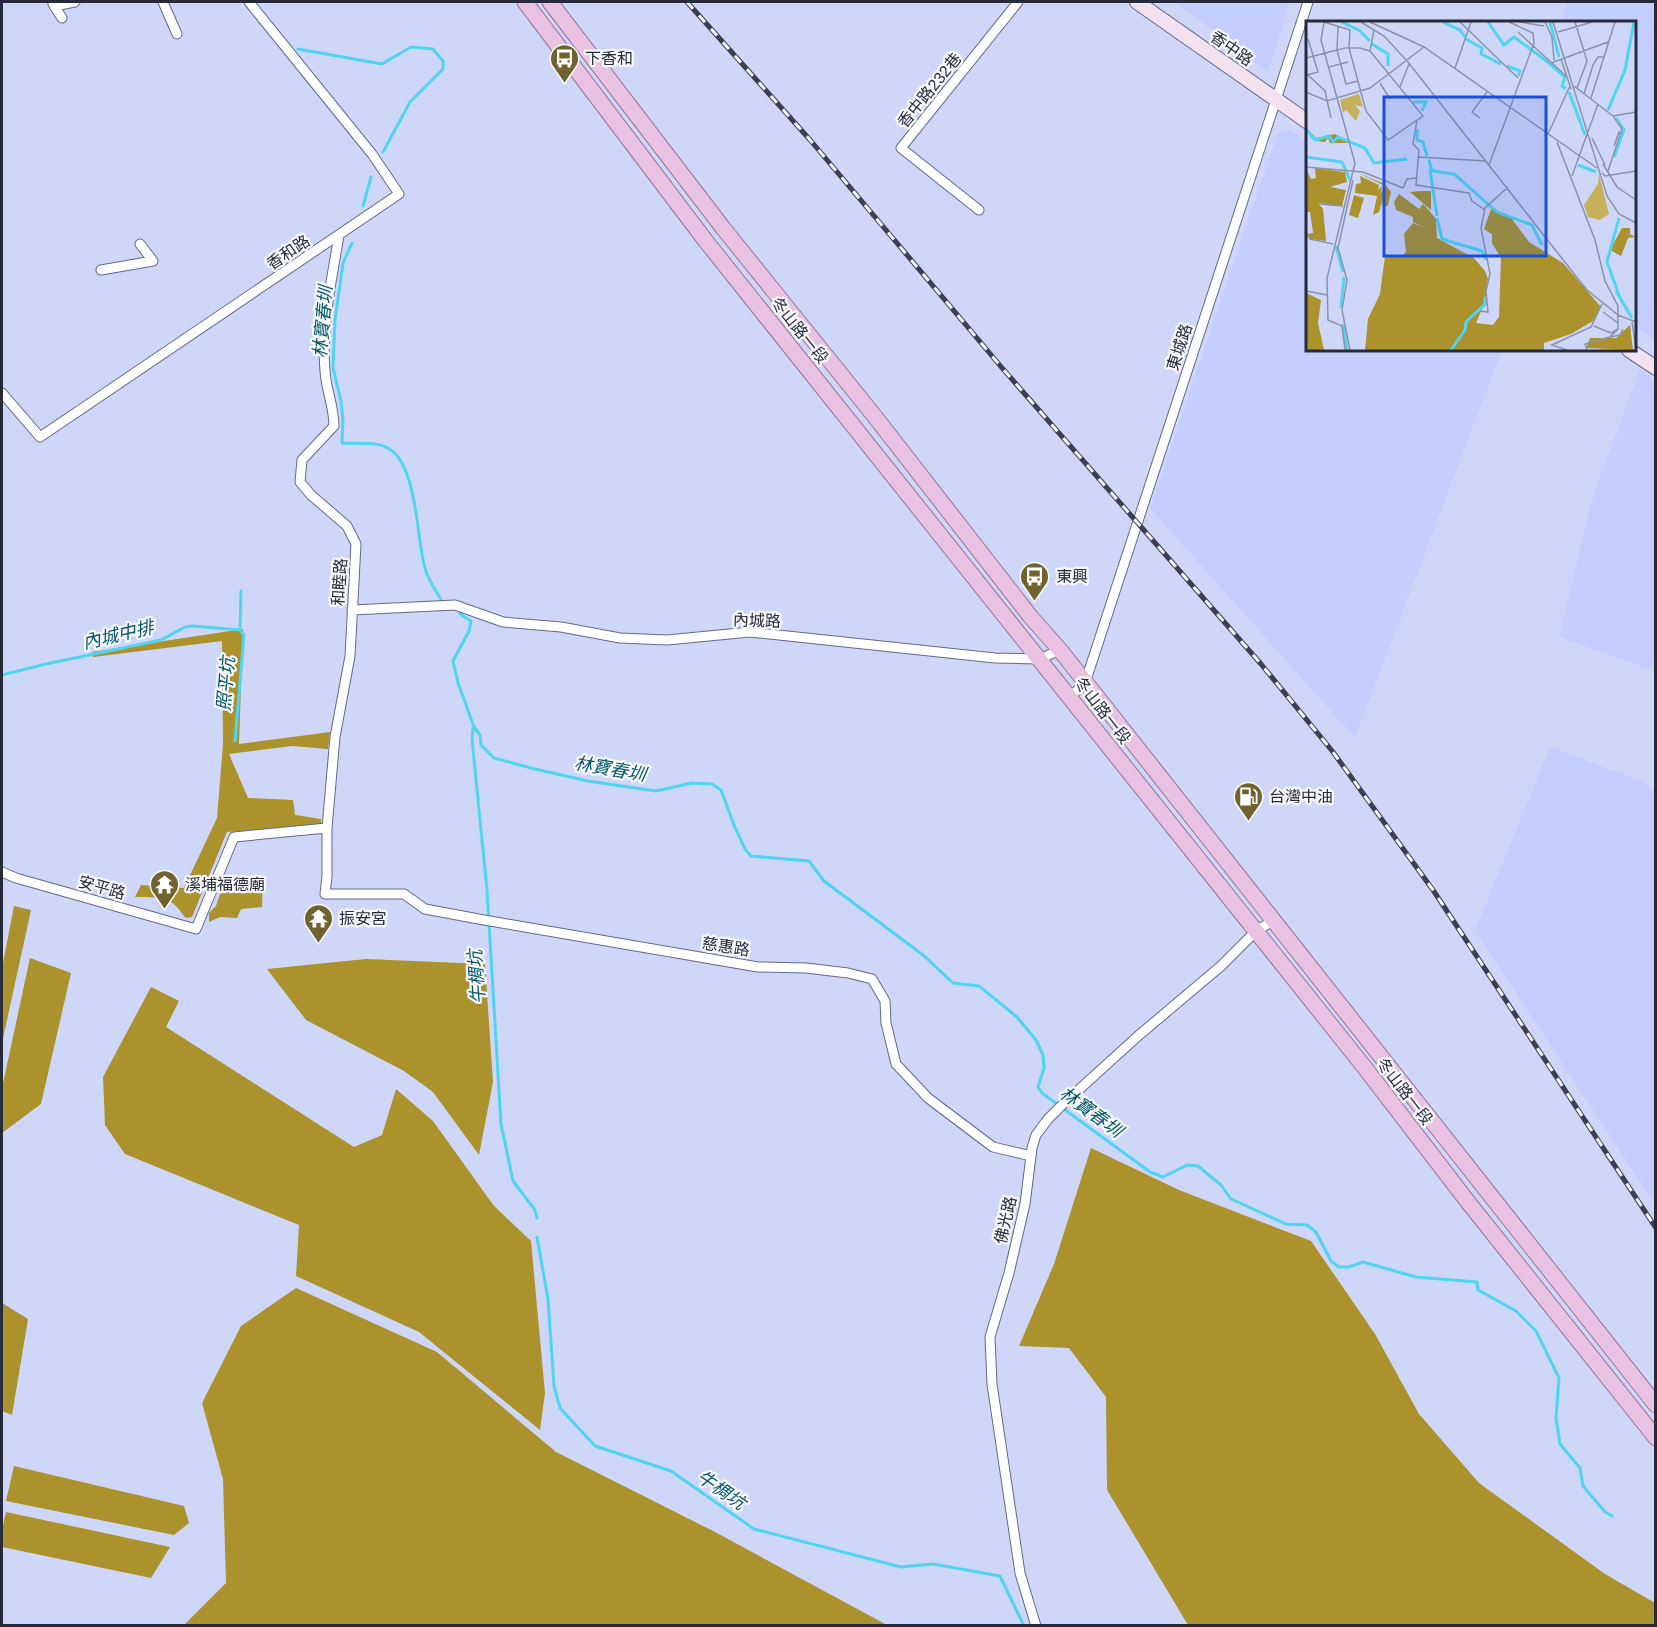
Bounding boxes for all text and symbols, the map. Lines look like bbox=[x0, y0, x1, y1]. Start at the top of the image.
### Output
inset map bbox=[1306, 21, 1636, 351]
street label: 香中路 bbox=[1207, 28, 1256, 69]
bus stop icon: 下香和 bbox=[548, 42, 580, 84]
place label: 下香和 bbox=[585, 50, 633, 67]
street label: 香中路232巷 bbox=[894, 50, 965, 131]
street label: 香和路 bbox=[264, 232, 313, 273]
water label: 林寶春圳 bbox=[310, 282, 336, 359]
street label: 冬山路一段 bbox=[768, 294, 831, 367]
street label: 東城路 bbox=[1164, 322, 1195, 373]
street label: 和睦路 bbox=[329, 557, 350, 607]
bus stop icon: 東興 bbox=[1019, 560, 1051, 602]
place label: 東興 bbox=[1056, 568, 1088, 585]
street label: 內城路 bbox=[733, 611, 781, 630]
water label: 內城中排 bbox=[81, 617, 157, 653]
water label: 照平坑 bbox=[214, 653, 239, 712]
street label: 冬山路一段 bbox=[1071, 674, 1134, 747]
water label: 林寶春圳 bbox=[573, 753, 650, 786]
fuel station icon: 台灣中油 bbox=[1232, 780, 1264, 822]
place label: 台灣中油 bbox=[1269, 788, 1333, 805]
temple icon: 溪埔福德廟 bbox=[148, 868, 180, 910]
street label: 安平路 bbox=[76, 873, 127, 902]
place label: 溪埔福德廟 bbox=[185, 876, 265, 893]
temple icon: 振安宮 bbox=[302, 902, 334, 944]
place label: 振安宮 bbox=[339, 910, 387, 927]
street label: 慈惠路 bbox=[701, 934, 751, 959]
water label: 牛椆坑 bbox=[465, 946, 489, 1005]
street label: 冬山路一段 bbox=[1373, 1055, 1436, 1128]
water label: 林寶春圳 bbox=[1056, 1083, 1128, 1143]
street label: 佛光路 bbox=[992, 1195, 1019, 1245]
water label: 牛椆坑 bbox=[693, 1466, 751, 1515]

